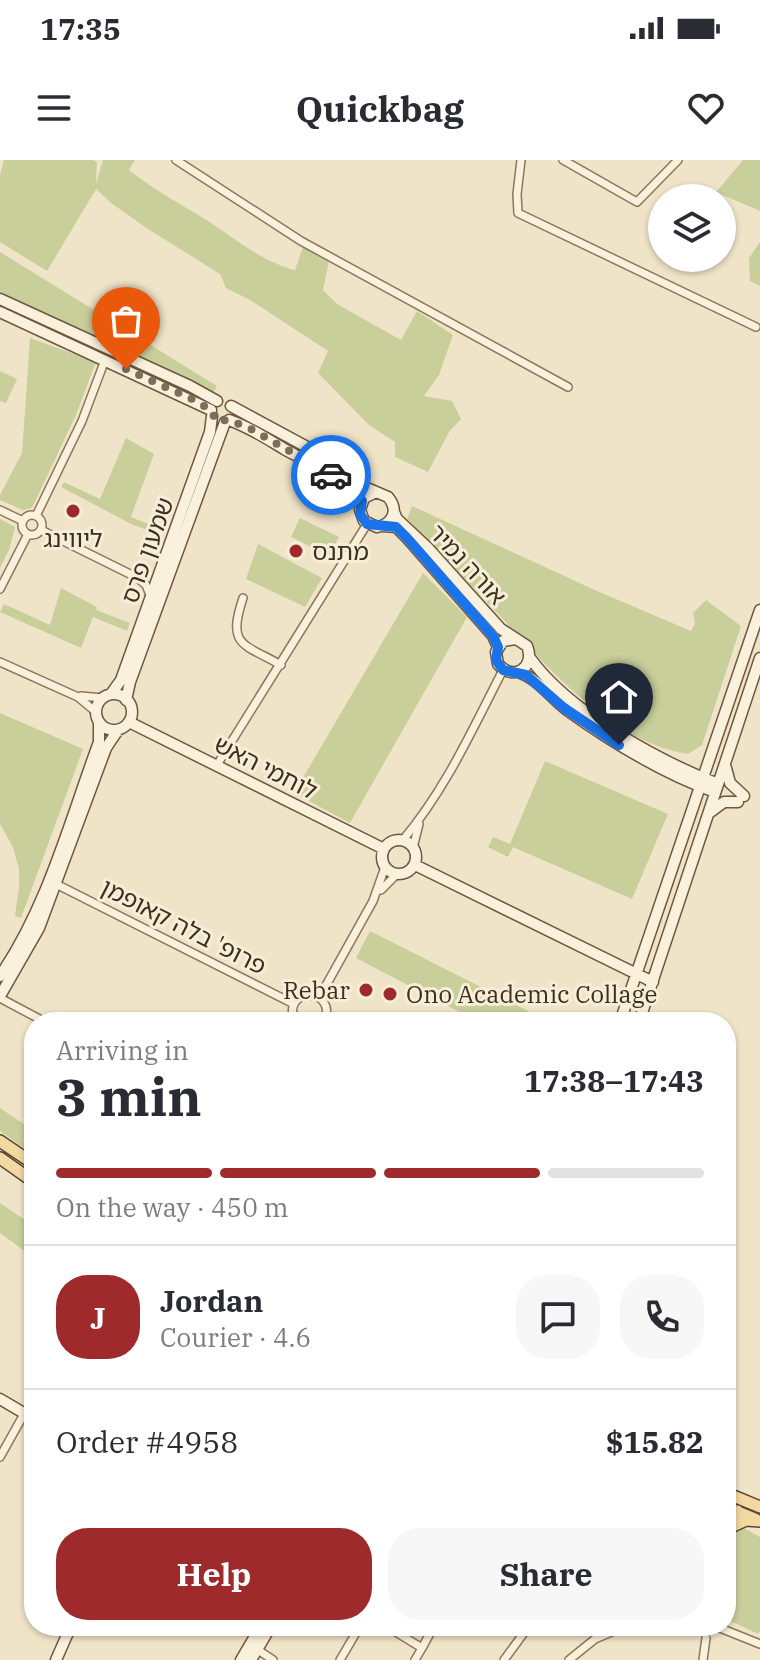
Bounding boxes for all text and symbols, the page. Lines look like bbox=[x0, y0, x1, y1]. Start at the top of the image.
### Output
text: 17:35 bbox=[40, 9, 121, 48]
text: Quickbag bbox=[296, 85, 464, 132]
icon: menu bbox=[32, 86, 76, 130]
icon: heart bbox=[684, 86, 728, 130]
map controls bbox=[648, 184, 736, 272]
button: layers bbox=[648, 184, 736, 272]
pin bbox=[92, 287, 160, 369]
icon: bag bbox=[104, 299, 148, 343]
courier bbox=[291, 435, 371, 515]
icon: car bbox=[309, 453, 353, 497]
street label: שמעון פרס bbox=[113, 493, 181, 607]
marker: ליווינג bbox=[64, 502, 82, 520]
street label: אורה נמיר bbox=[422, 517, 514, 611]
place label: ליווינג bbox=[43, 522, 103, 554]
place label: מתנס bbox=[312, 535, 369, 567]
marker: מתנס bbox=[287, 542, 305, 560]
pin bbox=[585, 663, 653, 745]
icon: home bbox=[597, 675, 641, 719]
street label: לוחמי האש bbox=[209, 727, 323, 807]
street label: פרופ' בלה קאופמן bbox=[96, 871, 272, 981]
place label: Rebar bbox=[283, 974, 350, 1006]
place label: Ono Academic Collage bbox=[406, 978, 657, 1010]
marker: Rebar bbox=[357, 981, 375, 999]
marker: Ono Academic Collage bbox=[381, 985, 399, 1003]
text: Arriving in bbox=[56, 1033, 189, 1067]
text: 17:38–17:43 bbox=[524, 1061, 704, 1100]
text: 3 min bbox=[56, 1063, 202, 1130]
text: On the way · 450 m bbox=[56, 1190, 289, 1224]
button: chat bbox=[516, 1275, 600, 1359]
button: phone bbox=[620, 1275, 704, 1359]
text: Jordan bbox=[160, 1281, 263, 1320]
text: J bbox=[90, 1298, 106, 1337]
text: Courier · 4.6 bbox=[160, 1320, 311, 1354]
text: Order #4958 bbox=[56, 1422, 238, 1461]
text: $15.82 bbox=[606, 1422, 704, 1461]
button: Help bbox=[56, 1528, 372, 1620]
button: Share bbox=[388, 1528, 704, 1620]

